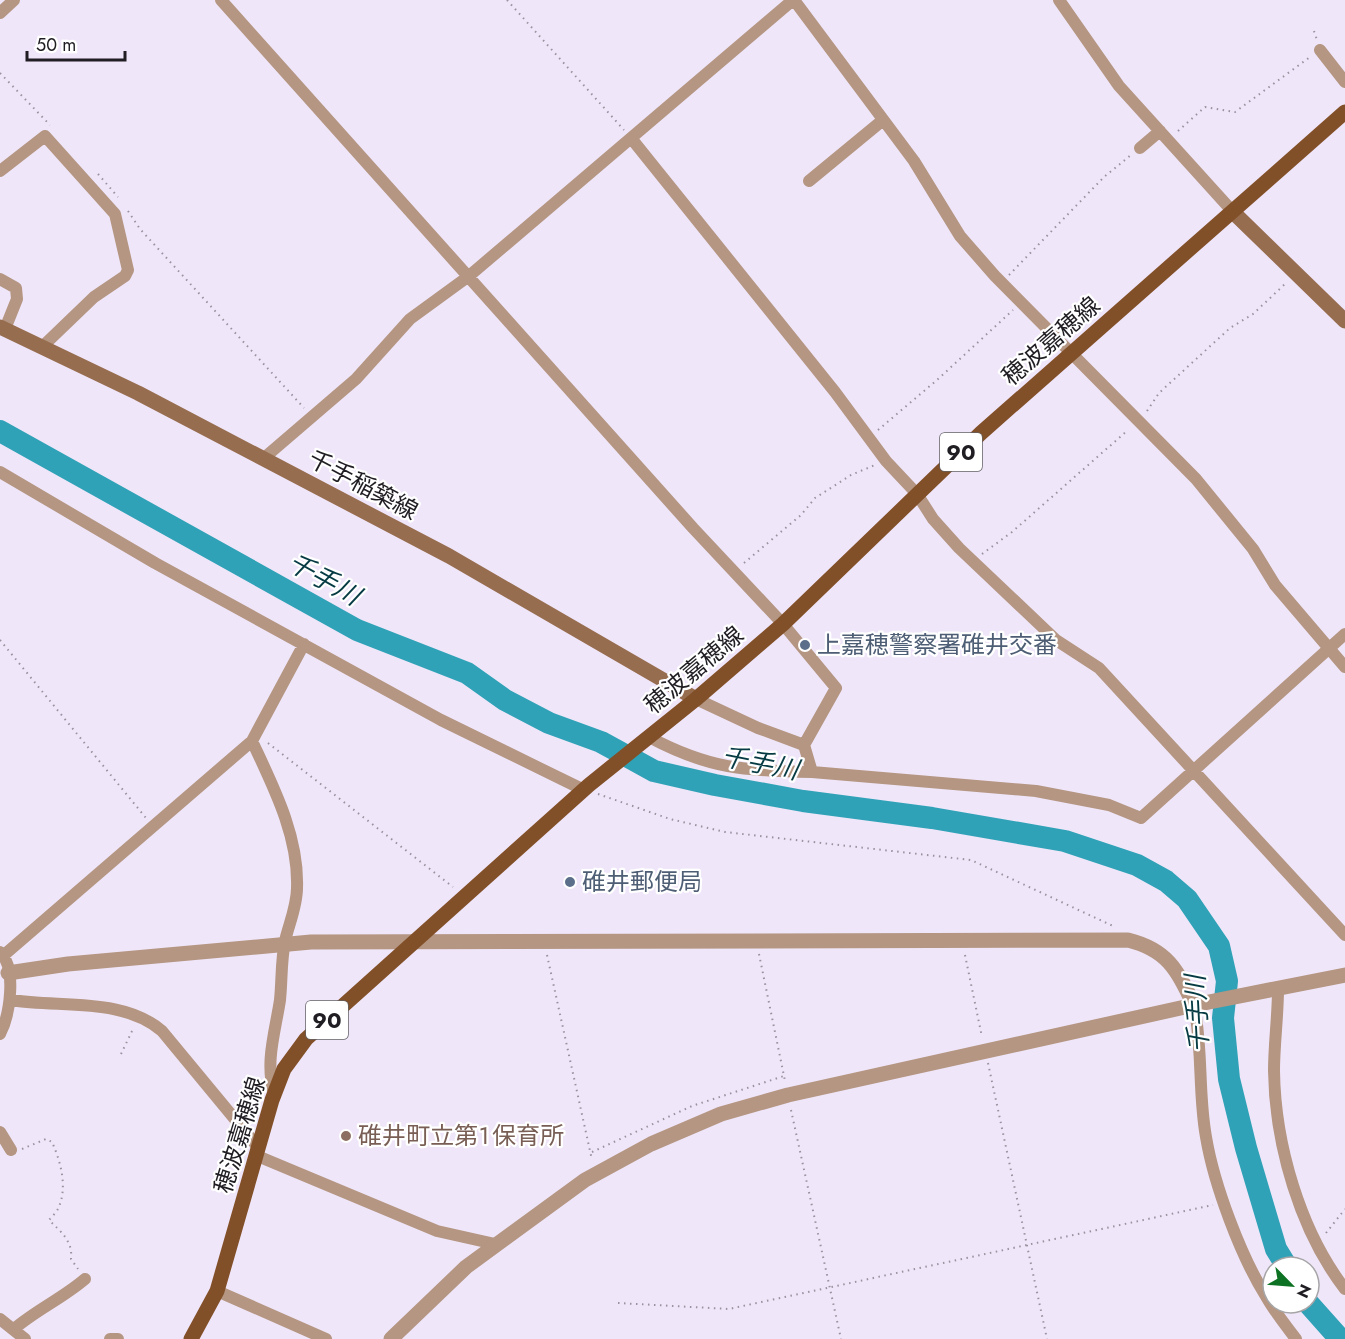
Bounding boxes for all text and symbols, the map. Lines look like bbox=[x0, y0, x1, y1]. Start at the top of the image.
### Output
scale bar bbox=[27, 24, 124, 62]
text: 50 m bbox=[36, 32, 76, 58]
street label: 穂波嘉穂線 bbox=[994, 288, 1107, 393]
road number: 90 bbox=[940, 433, 982, 471]
street label: 千手稲築線 bbox=[302, 441, 424, 528]
water label: 千手川 bbox=[281, 543, 370, 616]
street label: 穂波嘉穂線 bbox=[636, 618, 751, 722]
place label: 上嘉穂警察署碓井交番 bbox=[817, 627, 1057, 662]
marker: 上嘉穂警察署碓井交番 bbox=[798, 638, 812, 652]
water label: 千手川 bbox=[718, 737, 805, 790]
place label: 碓井郵便局 bbox=[582, 864, 702, 899]
marker: 碓井郵便局 bbox=[563, 875, 577, 889]
water label: 千手川 bbox=[1176, 971, 1218, 1054]
road number: 90 bbox=[306, 1001, 348, 1039]
street label: 穂波嘉穂線 bbox=[205, 1072, 274, 1197]
place label: 碓井町立第１保育所 bbox=[358, 1118, 564, 1153]
marker: 碓井町立第１保育所 bbox=[339, 1129, 353, 1143]
north arrow bbox=[1261, 1255, 1321, 1315]
text: N bbox=[1291, 1281, 1317, 1302]

